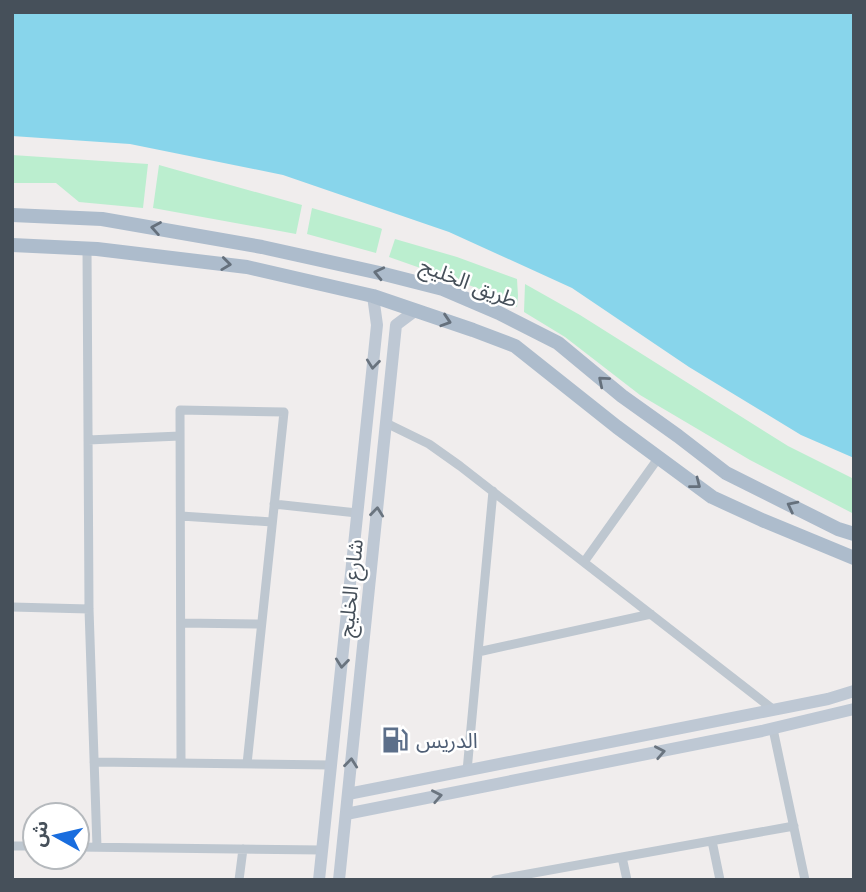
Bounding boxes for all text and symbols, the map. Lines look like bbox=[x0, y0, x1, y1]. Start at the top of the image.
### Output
one-way arrow bbox=[150, 221, 162, 236]
street label: طريق الخليج bbox=[415, 251, 521, 315]
one-way arrow bbox=[221, 257, 232, 272]
one-way arrow bbox=[373, 267, 385, 281]
one-way arrow bbox=[440, 313, 452, 327]
one-way arrow bbox=[366, 359, 381, 370]
one-way arrow bbox=[598, 376, 611, 389]
one-way arrow bbox=[688, 475, 701, 488]
one-way arrow bbox=[787, 501, 799, 515]
one-way arrow bbox=[369, 507, 384, 518]
street label: شارع الخليج bbox=[332, 538, 371, 639]
one-way arrow bbox=[334, 657, 349, 669]
fuel station icon: الدريس bbox=[380, 725, 410, 755]
place label: الدريس bbox=[416, 727, 478, 753]
one-way arrow bbox=[654, 745, 666, 760]
one-way arrow bbox=[343, 757, 358, 768]
one-way arrow bbox=[431, 790, 443, 805]
north arrow bbox=[21, 801, 91, 871]
text: ش bbox=[25, 819, 53, 848]

